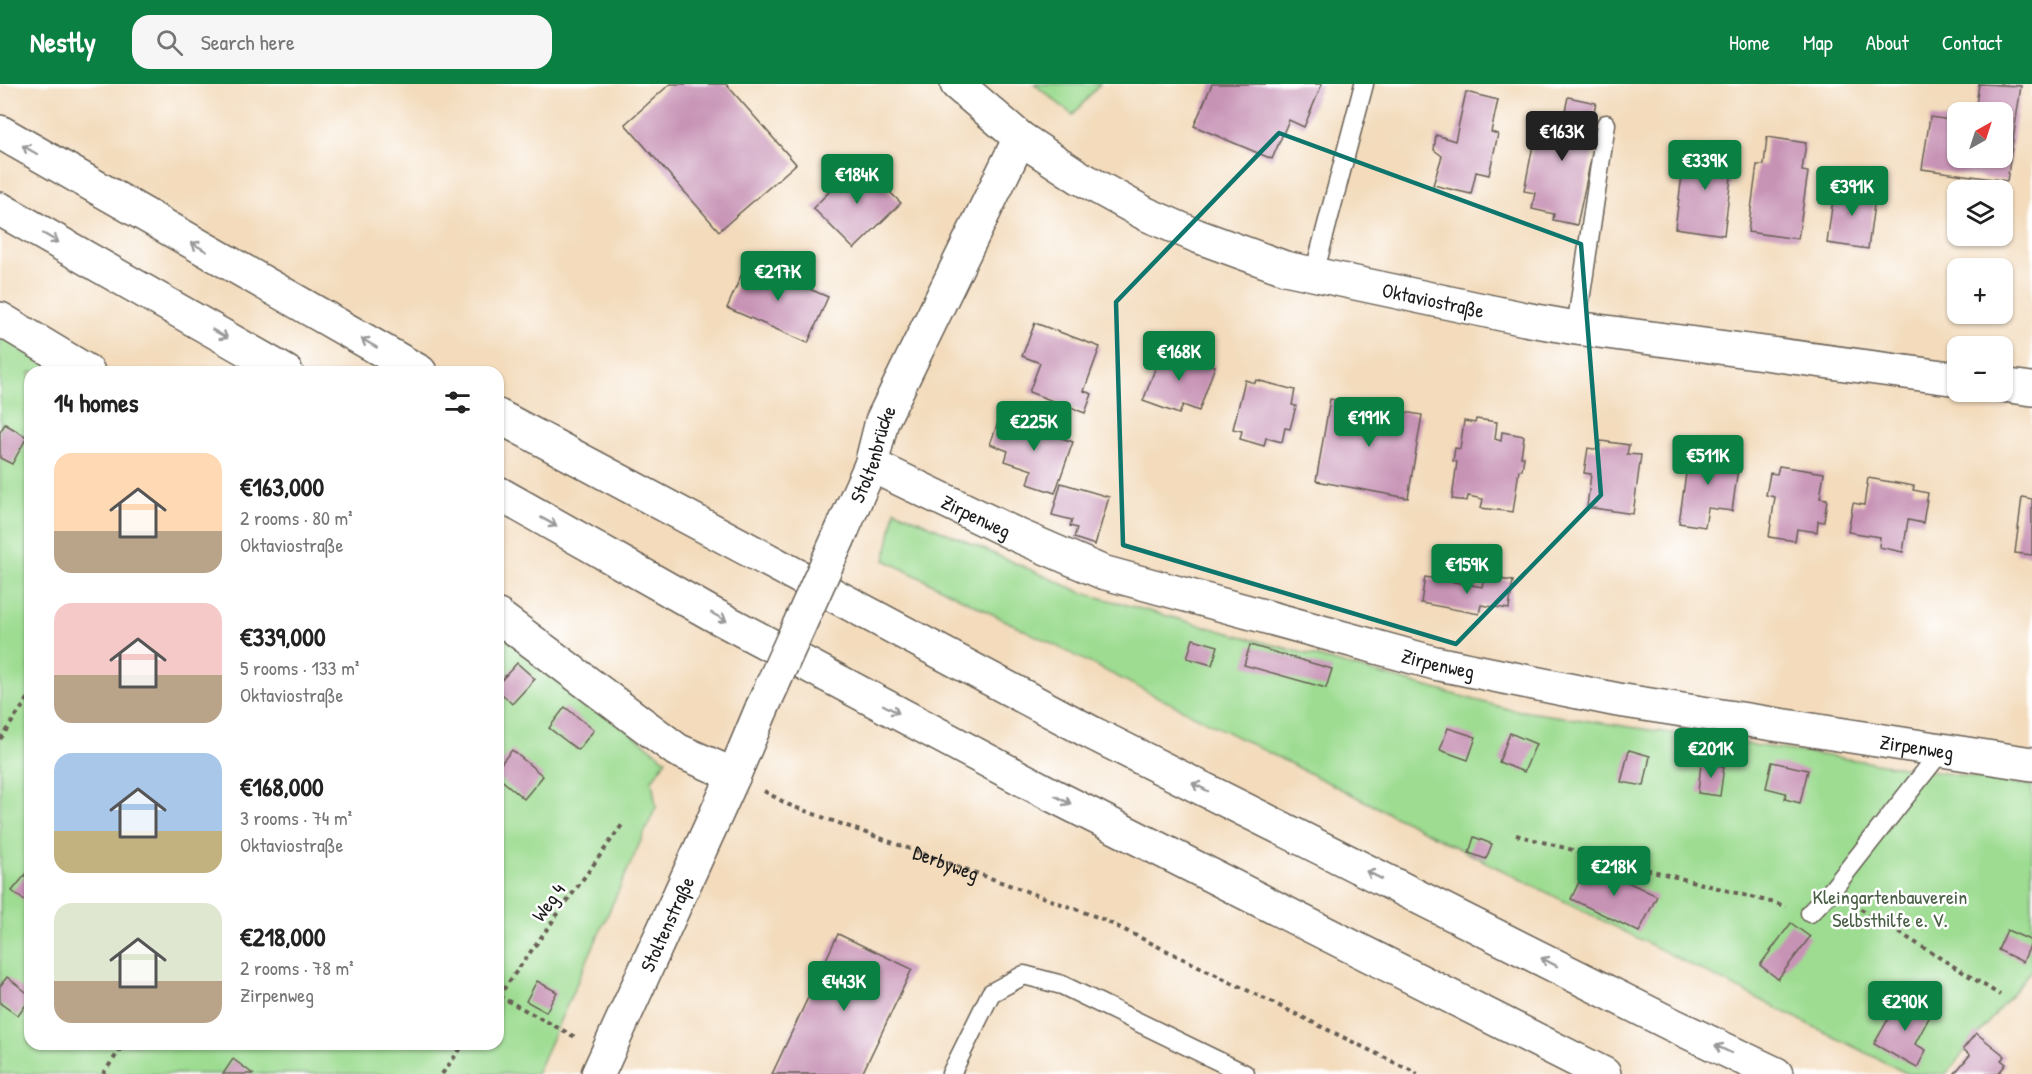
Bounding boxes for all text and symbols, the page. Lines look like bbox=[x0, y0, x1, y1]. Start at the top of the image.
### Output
search box bbox=[132, 15, 552, 69]
text: Nestly bbox=[30, 23, 96, 61]
icon: search bbox=[153, 26, 186, 59]
text: Search here bbox=[201, 27, 295, 57]
text: Home bbox=[1729, 28, 1770, 57]
text: Map bbox=[1803, 28, 1833, 57]
text: About bbox=[1866, 28, 1909, 57]
text: Contact bbox=[1942, 28, 2002, 57]
north arrow bbox=[1947, 102, 2013, 168]
map controls bbox=[1947, 102, 2013, 402]
pin: €163K bbox=[1520, 111, 1604, 162]
text: €163K bbox=[1540, 117, 1584, 144]
pin: €339K bbox=[1663, 140, 1747, 191]
one-way arrow bbox=[22, 144, 39, 156]
text: €339K bbox=[1682, 146, 1728, 173]
pin: €184K bbox=[815, 154, 899, 205]
text: €184K bbox=[835, 160, 879, 187]
pin: €391K bbox=[1810, 166, 1894, 217]
text: €391K bbox=[1830, 172, 1874, 199]
button: layers bbox=[1947, 180, 2013, 246]
one-way arrow bbox=[42, 232, 59, 244]
one-way arrow bbox=[191, 241, 209, 252]
pin: €217K bbox=[736, 251, 820, 302]
text: €217K bbox=[755, 257, 801, 284]
button: + bbox=[1947, 258, 2013, 324]
street label: Oktaviostraße bbox=[1380, 276, 1487, 323]
one-way arrow bbox=[211, 329, 228, 341]
pin: €168K bbox=[1137, 331, 1221, 382]
button: − bbox=[1947, 336, 2013, 402]
one-way arrow bbox=[361, 337, 378, 349]
text: €168K bbox=[1157, 337, 1201, 364]
text: 14 homes bbox=[54, 385, 139, 420]
icon: filters bbox=[441, 386, 474, 419]
pin: €191K bbox=[1327, 397, 1411, 448]
street label: Stoltenbrücke bbox=[843, 400, 901, 507]
pin: €225K bbox=[992, 401, 1076, 452]
text: €191K bbox=[1348, 403, 1390, 430]
text: €225K bbox=[1010, 407, 1058, 434]
pin: €511K bbox=[1666, 435, 1750, 486]
text: €511K bbox=[1686, 441, 1730, 468]
text: €163,000 bbox=[240, 469, 324, 504]
icon: home bbox=[102, 477, 174, 549]
street label: Zirpenweg bbox=[937, 487, 1016, 544]
text: 2 rooms · 80 m² bbox=[240, 504, 353, 531]
one-way arrow bbox=[540, 516, 557, 528]
text: Oktaviostraße bbox=[240, 531, 343, 558]
pin: €159K bbox=[1425, 544, 1509, 595]
text: €159K bbox=[1445, 550, 1489, 577]
one-way arrow bbox=[710, 611, 727, 623]
text: €339,000 bbox=[240, 619, 326, 654]
icon: home bbox=[102, 627, 174, 699]
street label: Zirpenweg bbox=[1399, 641, 1477, 684]
text: 5 rooms · 133 m² bbox=[240, 654, 359, 681]
text: Oktaviostraße bbox=[240, 681, 343, 708]
one-way arrow bbox=[882, 703, 899, 715]
street label: Zirpenweg bbox=[1878, 727, 1956, 765]
pin: €201K bbox=[1669, 728, 1753, 779]
text: €201K bbox=[1688, 734, 1734, 761]
text: €168,000 bbox=[240, 769, 324, 804]
icon: home bbox=[102, 777, 174, 849]
one-way arrow bbox=[1192, 781, 1210, 792]
one-way arrow bbox=[1054, 795, 1072, 807]
text: 3 rooms · 74 m² bbox=[240, 804, 352, 831]
text: Oktaviostraße bbox=[240, 831, 343, 858]
street label: Derbyweg bbox=[910, 838, 983, 886]
pin: €218K bbox=[1572, 846, 1656, 897]
text: €218K bbox=[1591, 852, 1637, 879]
one-way arrow bbox=[1366, 868, 1384, 880]
street label: Stoltenstraße bbox=[633, 872, 700, 976]
street label: Weg 4 bbox=[525, 877, 571, 927]
park label: Kleingartenbauverein Selbsthilfe e. V. bbox=[1813, 883, 1967, 933]
text: €218,000 bbox=[240, 919, 326, 954]
icon: home bbox=[102, 927, 174, 999]
text: 2 rooms · 78 m² bbox=[240, 954, 354, 981]
one-way arrow bbox=[1540, 956, 1558, 967]
pin: €443K bbox=[802, 961, 886, 1012]
text: €443K bbox=[822, 967, 866, 994]
text: Zirpenweg bbox=[240, 981, 314, 1008]
pin: €290K bbox=[1863, 981, 1947, 1032]
text: €290K bbox=[1882, 987, 1928, 1014]
one-way arrow bbox=[1715, 1042, 1733, 1054]

